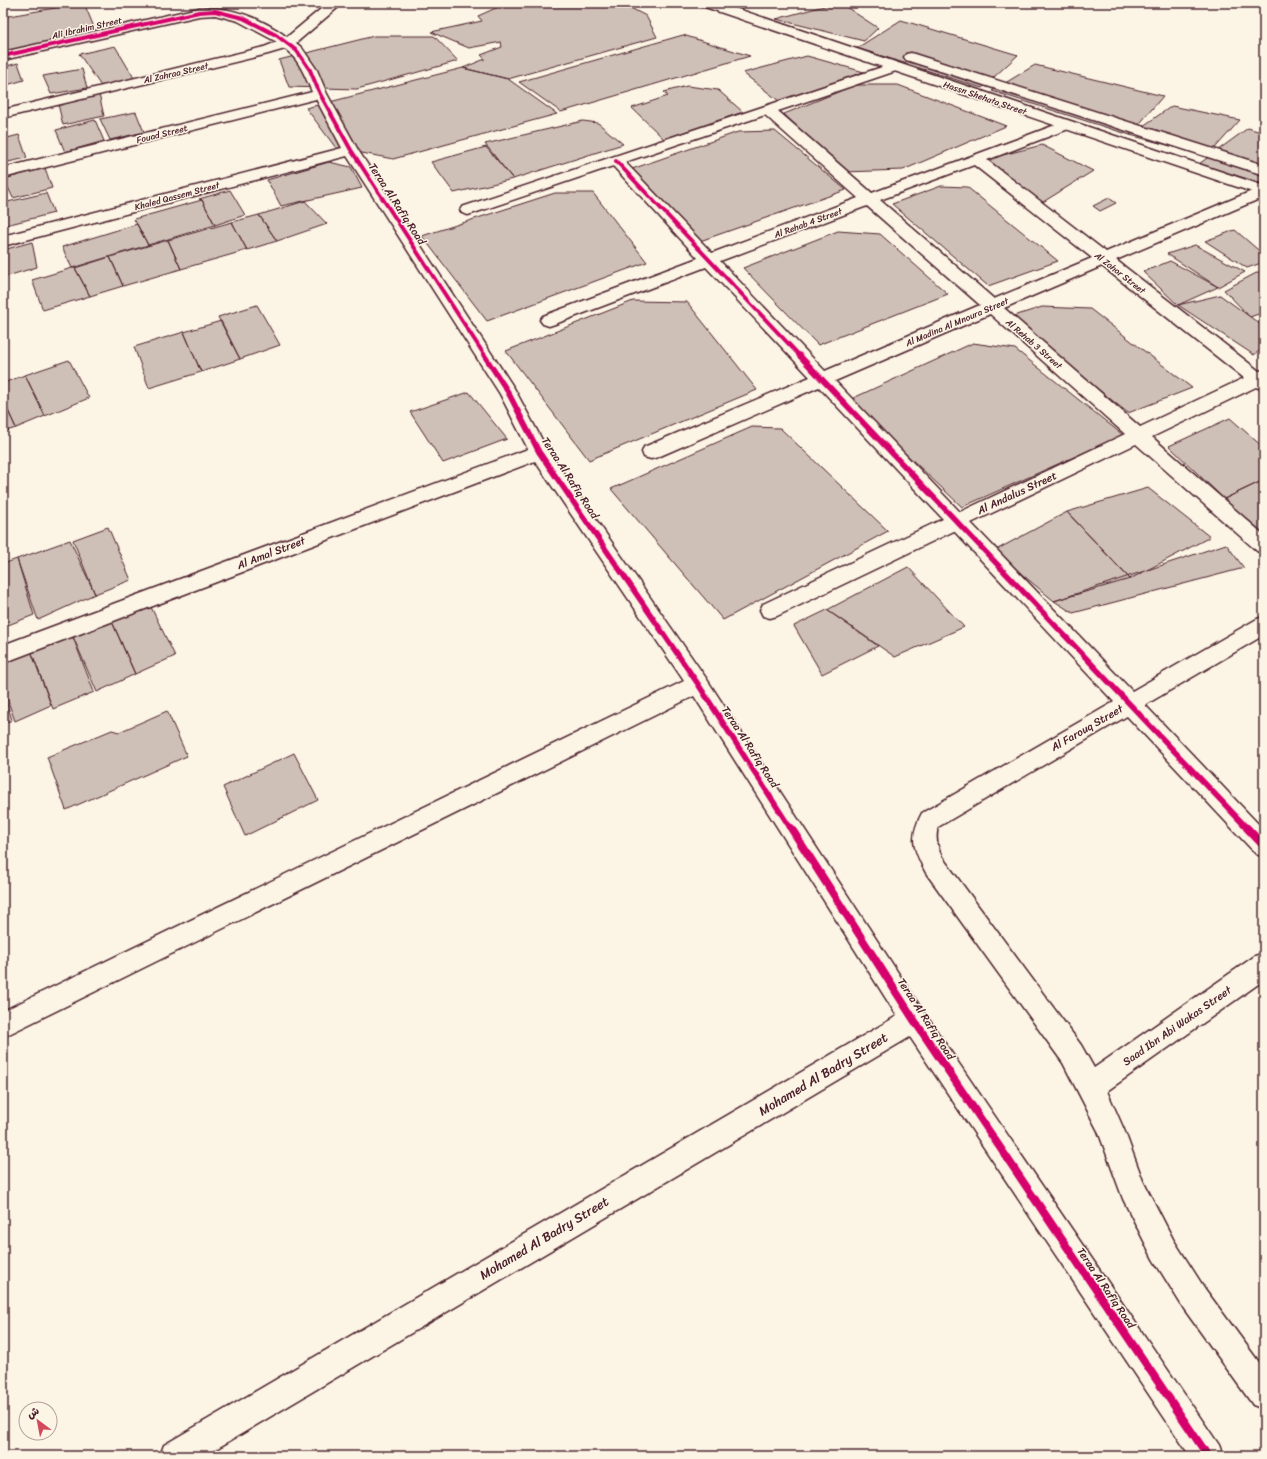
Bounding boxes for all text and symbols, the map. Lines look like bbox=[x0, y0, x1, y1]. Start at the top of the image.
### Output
street label: Ali Ibrahim Street bbox=[49, 12, 124, 44]
street label: Al Zahraa Street bbox=[141, 58, 210, 88]
street label: Hassn Shehata Street bbox=[941, 76, 1029, 120]
street label: Fouad Street bbox=[135, 120, 189, 148]
street label: Teraa Al Rafiq Road bbox=[363, 159, 431, 250]
street label: Khaled Qassem Street bbox=[133, 177, 222, 215]
street label: Al Rehab 4 Street bbox=[771, 203, 845, 243]
street label: Al Zohor Street bbox=[1090, 247, 1149, 298]
street label: Al Madina Al Mnoura Street bbox=[902, 293, 1011, 351]
street label: Al Rehab 3 Street bbox=[1001, 314, 1066, 373]
street label: Teraa Al Rafiq Road bbox=[536, 433, 604, 524]
street label: Al Andalus Street bbox=[973, 466, 1060, 520]
street label: Al Amal Street bbox=[233, 531, 309, 575]
street label: Al Farouq Street bbox=[1046, 699, 1127, 757]
street label: Teraa Al Rafiq Road bbox=[716, 702, 784, 793]
street label: Teraa Al Rafiq Road bbox=[892, 974, 960, 1065]
street label: Saad Ibn Abi Wakas Street bbox=[1119, 981, 1236, 1071]
street label: Mohamed Al Badry Street bbox=[754, 1026, 893, 1122]
street label: Mohamed Al Badry Street bbox=[475, 1190, 614, 1286]
street label: Teraa Al Rafiq Road bbox=[1072, 1243, 1141, 1333]
north arrow bbox=[18, 1401, 58, 1441]
text: ش bbox=[23, 1402, 43, 1424]

